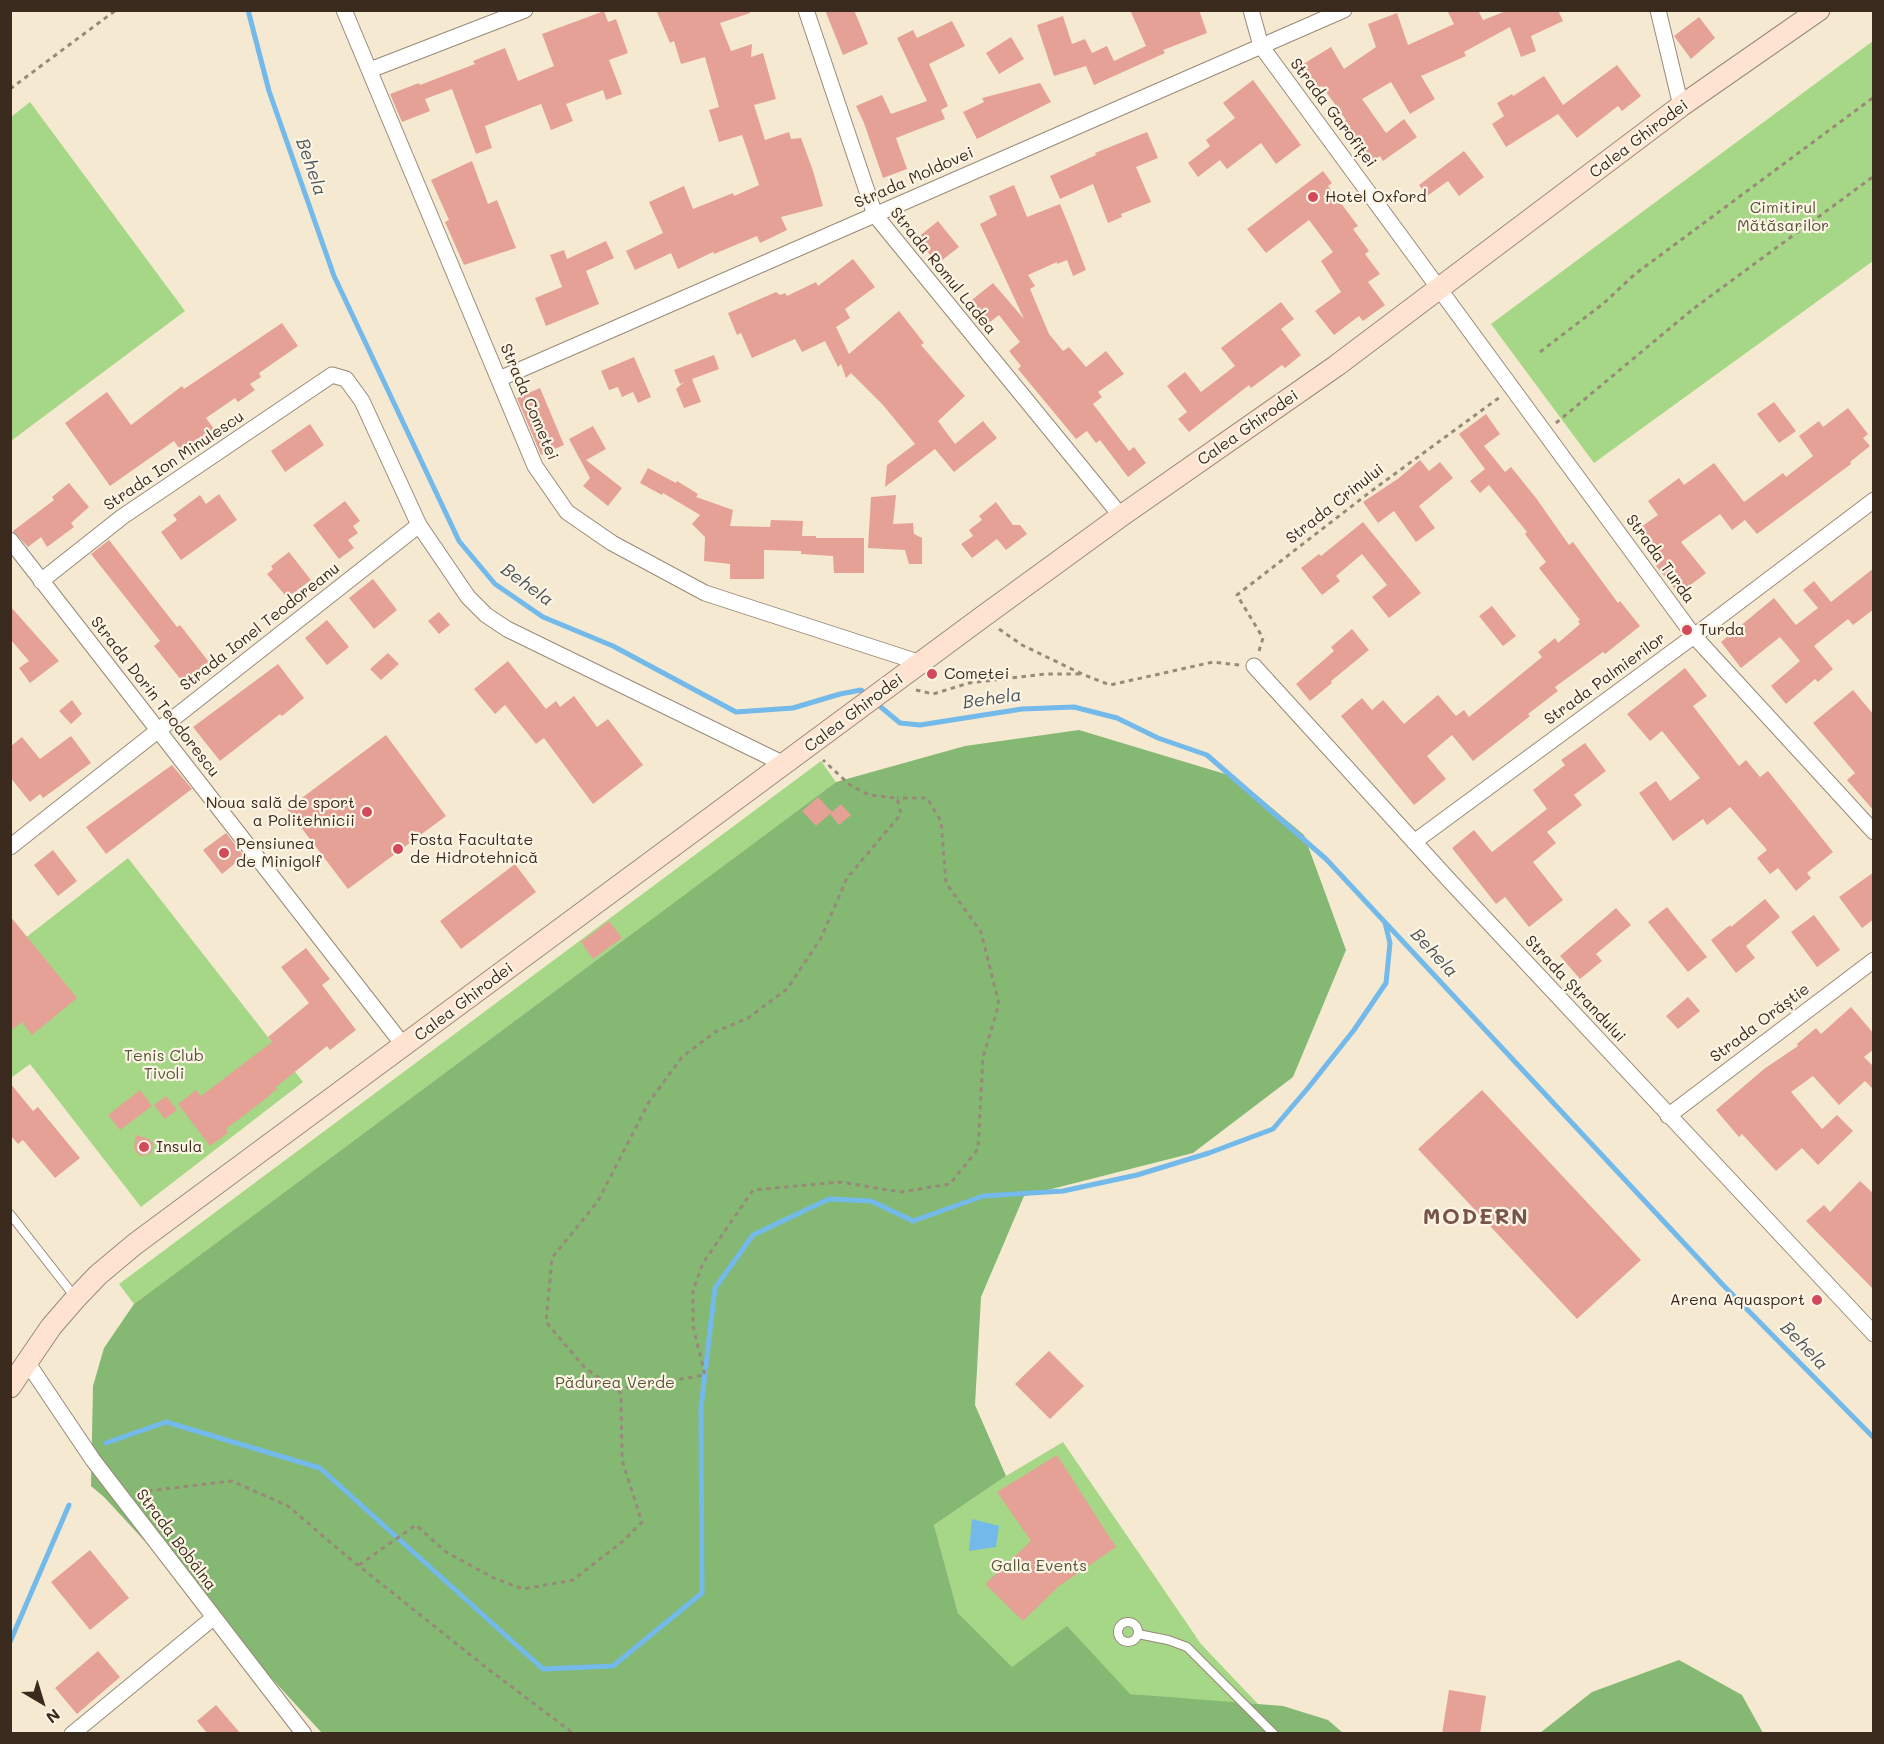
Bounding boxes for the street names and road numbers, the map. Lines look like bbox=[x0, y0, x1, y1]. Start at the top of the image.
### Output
street label: Strada Garofiței bbox=[1286, 55, 1380, 171]
street label: Calea Ghirodei bbox=[1586, 96, 1692, 182]
street label: Strada Moldovei bbox=[851, 143, 977, 213]
street label: Strada Romul Ladea bbox=[886, 204, 1000, 338]
street label: Strada Cometei bbox=[496, 341, 562, 463]
street label: Calea Ghirodei bbox=[1194, 386, 1302, 470]
street label: Strada Ion Minulescu bbox=[100, 407, 248, 515]
street label: Strada Crinului bbox=[1282, 460, 1388, 548]
street label: Strada Turda bbox=[1621, 511, 1699, 607]
street label: Strada Ionel Teodoreanu bbox=[176, 559, 344, 695]
street label: Strada Dorin Teodorescu bbox=[86, 613, 224, 781]
street label: Strada Palmierilor bbox=[1541, 629, 1669, 729]
street label: Calea Ghirodei bbox=[801, 670, 907, 756]
street label: Strada Ștrandului bbox=[1521, 932, 1629, 1046]
street label: Calea Ghirodei bbox=[411, 959, 517, 1045]
street label: Strada Orăștie bbox=[1706, 979, 1814, 1067]
street label: Strada Bobâlna bbox=[132, 1486, 220, 1594]

